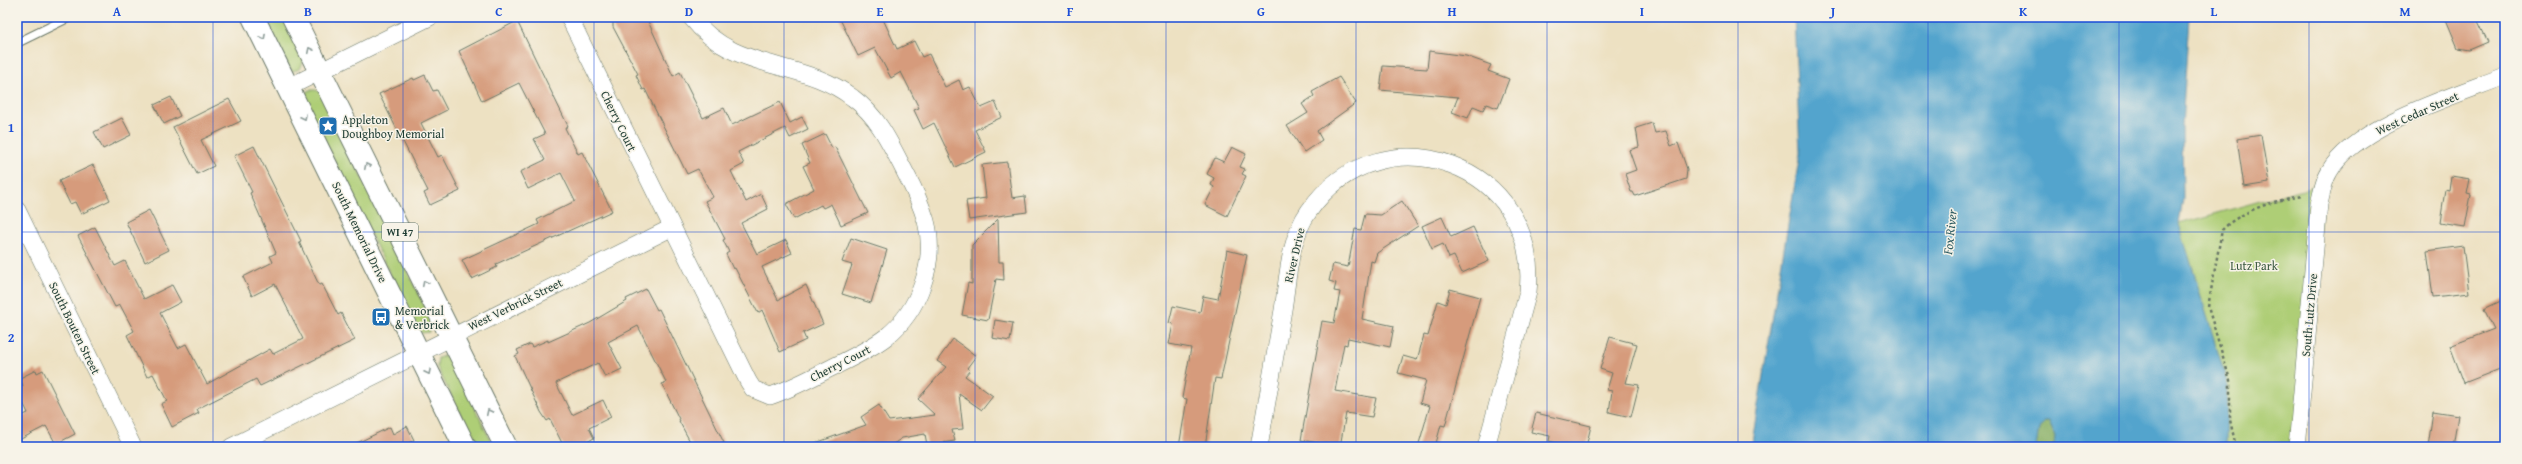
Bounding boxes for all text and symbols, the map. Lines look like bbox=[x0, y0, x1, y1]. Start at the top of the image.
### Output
text: A bbox=[113, 2, 122, 21]
text: B bbox=[304, 2, 312, 21]
text: C bbox=[495, 2, 503, 21]
text: D bbox=[685, 2, 693, 21]
text: E bbox=[877, 2, 884, 21]
text: F bbox=[1067, 2, 1074, 21]
text: G bbox=[1257, 2, 1265, 21]
text: H bbox=[1447, 2, 1457, 21]
text: I bbox=[1640, 2, 1644, 21]
text: J bbox=[1829, 2, 1836, 21]
text: K bbox=[2019, 2, 2028, 21]
text: L bbox=[2211, 2, 2218, 21]
text: M bbox=[2399, 2, 2411, 21]
one-way arrow bbox=[259, 33, 266, 40]
one-way arrow bbox=[307, 47, 315, 54]
street label: West Cedar Street bbox=[2373, 87, 2462, 139]
street label: Cherry Court bbox=[597, 88, 641, 155]
place label: Appleton Doughboy Memorial bbox=[342, 111, 445, 142]
one-way arrow bbox=[299, 113, 306, 120]
place icon: Appleton Doughboy Memorial bbox=[317, 115, 339, 137]
text: 1 bbox=[8, 118, 14, 137]
one-way arrow bbox=[365, 163, 372, 171]
street label: South Memorial Drive bbox=[328, 179, 392, 286]
water label: Fox River bbox=[1938, 207, 1962, 257]
road number: WI 47 bbox=[382, 223, 418, 241]
street label: River Drive bbox=[1279, 225, 1309, 284]
park label: Lutz Park bbox=[2230, 257, 2279, 274]
street label: South Lutz Drive bbox=[2297, 272, 2321, 357]
street label: West Verbrick Street bbox=[465, 273, 566, 334]
street label: South Bouten Street bbox=[45, 279, 105, 378]
one-way arrow bbox=[422, 280, 430, 287]
place label: Memorial & Verbrick bbox=[395, 302, 450, 333]
bus stop icon: Memorial & Verbrick bbox=[370, 306, 392, 328]
text: 2 bbox=[8, 328, 15, 347]
street label: Cherry Court bbox=[807, 340, 874, 385]
one-way arrow bbox=[423, 368, 431, 375]
one-way arrow bbox=[486, 409, 494, 416]

